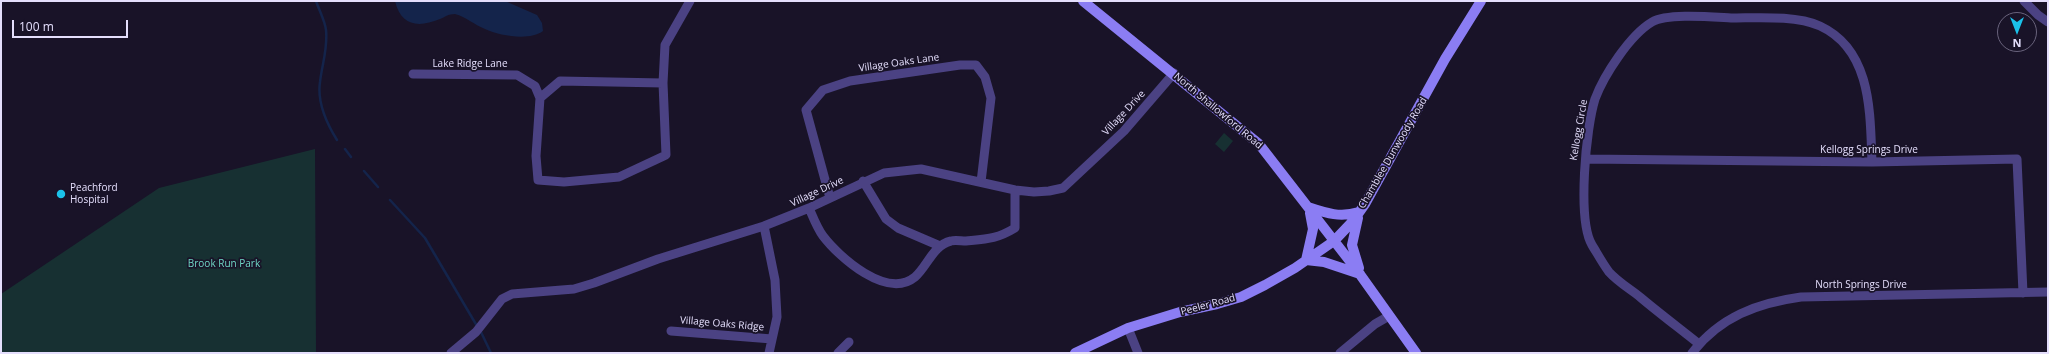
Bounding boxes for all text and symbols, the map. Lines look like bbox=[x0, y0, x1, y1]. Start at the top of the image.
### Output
scale bar bbox=[14, 12, 130, 38]
north arrow bbox=[1997, 12, 2037, 52]
text: 100 m bbox=[19, 18, 54, 35]
text: N bbox=[2013, 36, 2021, 51]
street label: Village Oaks Lane bbox=[858, 51, 940, 75]
street label: Lake Ridge Lane bbox=[432, 58, 508, 70]
street label: North Shallowford Road bbox=[1171, 70, 1265, 152]
street label: Village Drive bbox=[1100, 88, 1148, 138]
street label: Chamblee Dunwoody Road bbox=[1356, 95, 1430, 211]
street label: Kellogg Circle bbox=[1568, 98, 1590, 162]
street label: Kellogg Springs Drive bbox=[1820, 144, 1918, 156]
street label: Village Drive bbox=[789, 174, 845, 210]
place label: Peachford Hospital bbox=[70, 182, 118, 206]
marker: Peachford Hospital bbox=[55, 188, 67, 200]
park label: Brook Run Park bbox=[188, 258, 260, 270]
street label: North Springs Drive bbox=[1815, 279, 1907, 291]
street label: Peeler Road bbox=[1179, 292, 1237, 318]
street label: Village Oaks Ridge bbox=[679, 314, 765, 334]

